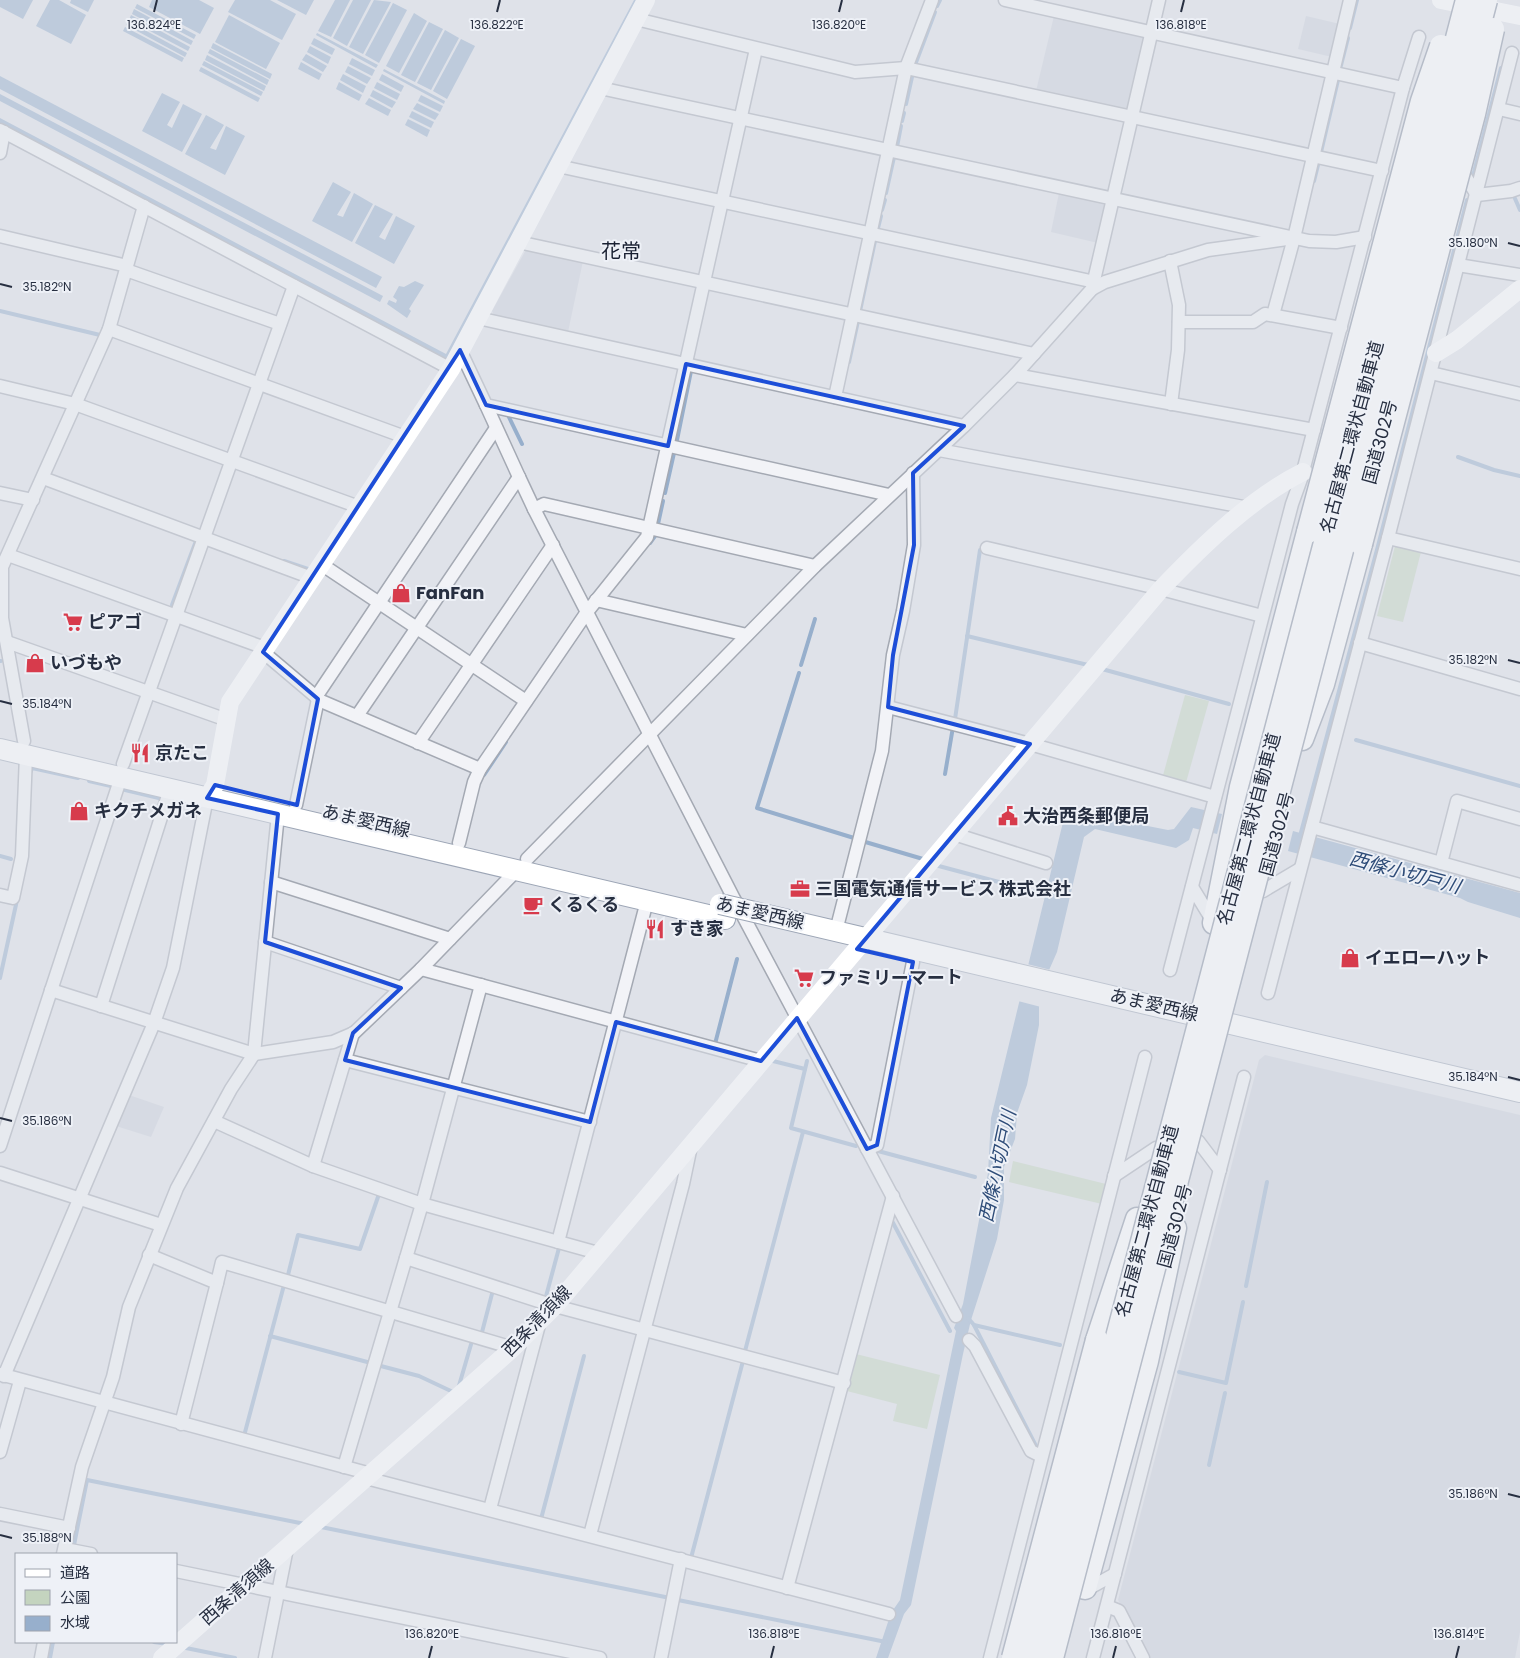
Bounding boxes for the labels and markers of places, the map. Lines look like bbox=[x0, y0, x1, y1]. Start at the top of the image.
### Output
place label: FanFan bbox=[416, 580, 484, 605]
shop icon: FanFan bbox=[390, 582, 412, 604]
place label: ピアゴ bbox=[88, 609, 142, 634]
supermarket icon: ピアゴ bbox=[62, 611, 84, 633]
place label: いづもや bbox=[50, 650, 122, 675]
shop icon: いづもや bbox=[24, 652, 46, 674]
place label: 京たこ bbox=[155, 740, 209, 765]
restaurant icon: 京たこ bbox=[129, 742, 151, 764]
place label: キクチメガネ bbox=[94, 798, 202, 823]
shop icon: キクチメガネ bbox=[68, 800, 90, 822]
place label: 大治西条郵便局 bbox=[1023, 803, 1149, 828]
public building icon: 大治西条郵便局 bbox=[997, 805, 1019, 827]
place label: 三国電気通信サービス 株式会社 bbox=[815, 876, 1071, 901]
office icon: 三国電気通信サービス 株式会社 bbox=[789, 878, 811, 900]
place label: くるくる bbox=[548, 892, 619, 917]
cafe icon: くるくる bbox=[522, 894, 544, 916]
place label: すき家 bbox=[670, 916, 724, 941]
restaurant icon: すき家 bbox=[644, 918, 666, 940]
place label: イエローハット bbox=[1365, 945, 1490, 970]
shop icon: イエローハット bbox=[1339, 947, 1361, 969]
place label: ファミリーマート bbox=[819, 965, 963, 990]
supermarket icon: ファミリーマート bbox=[793, 967, 815, 989]

